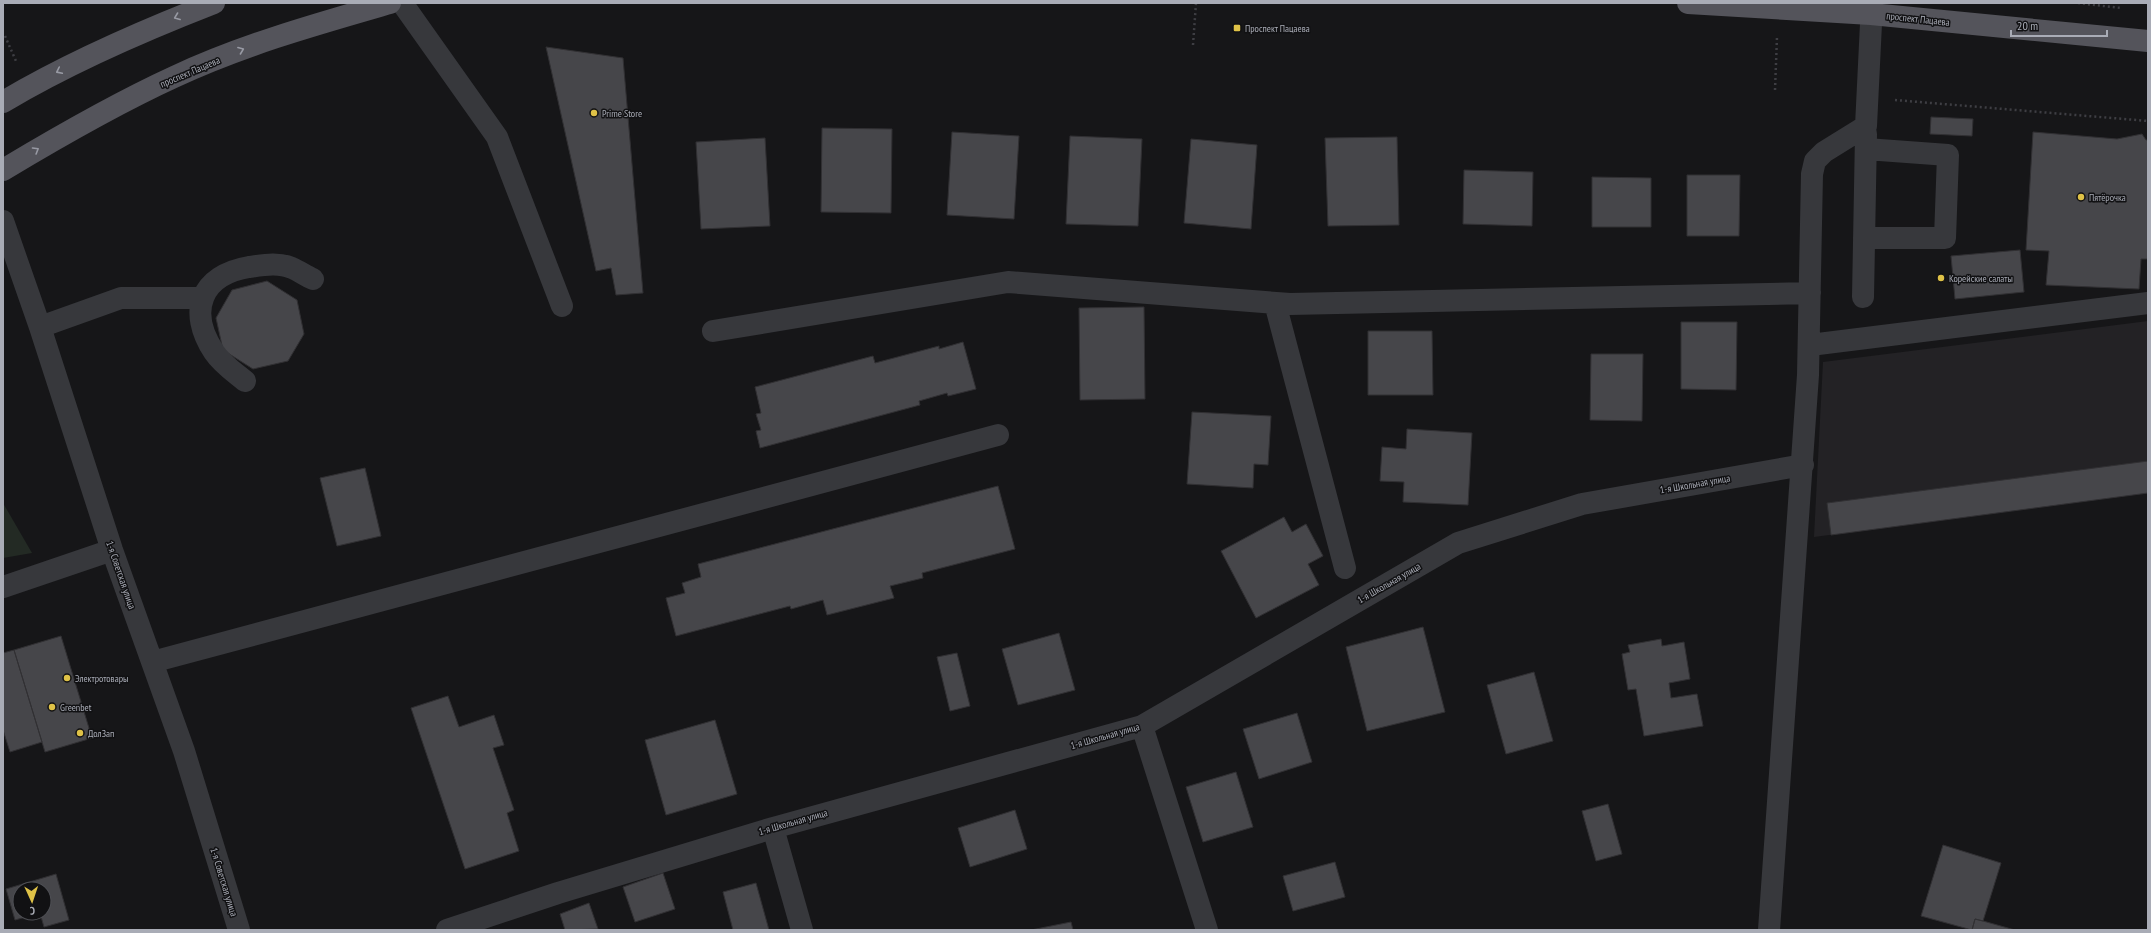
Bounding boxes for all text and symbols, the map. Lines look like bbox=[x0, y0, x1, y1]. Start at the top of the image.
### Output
street label: проспект Пацаева bbox=[1886, 9, 1950, 29]
one-way arrow bbox=[174, 12, 181, 20]
scale bar bbox=[2011, 12, 2107, 38]
text: 20 m bbox=[2017, 18, 2038, 33]
place label: Проспект Пацаева bbox=[1245, 22, 1310, 35]
marker: Проспект Пацаева bbox=[1232, 23, 1242, 33]
one-way arrow bbox=[238, 47, 245, 55]
street label: проспект Пацаева bbox=[158, 54, 222, 90]
one-way arrow bbox=[56, 66, 64, 74]
place label: Prime Store bbox=[602, 107, 642, 120]
marker: Prime Store bbox=[589, 108, 599, 118]
one-way arrow bbox=[32, 148, 39, 155]
place label: Пятёрочка bbox=[2089, 191, 2126, 204]
marker: Пятёрочка bbox=[2076, 192, 2086, 202]
place label: Корейские салаты bbox=[1949, 272, 2013, 285]
marker: Корейские салаты bbox=[1936, 273, 1946, 283]
street label: 1-я Школьная улица bbox=[1659, 471, 1731, 497]
street label: 1-я Советская улица bbox=[103, 539, 139, 611]
street label: 1-я Школьная улица bbox=[1355, 560, 1423, 606]
place label: Электротовары bbox=[75, 672, 128, 685]
marker: Электротовары bbox=[62, 673, 72, 683]
place label: Greenbet bbox=[60, 701, 92, 714]
marker: Greenbet bbox=[47, 702, 57, 712]
street label: 1-я Школьная улица bbox=[1069, 720, 1141, 752]
place label: ДолЗап bbox=[88, 727, 114, 740]
marker: ДолЗап bbox=[75, 728, 85, 738]
street label: 1-я Школьная улица bbox=[757, 806, 829, 838]
street label: 1-я Советская улица bbox=[207, 846, 241, 918]
north arrow bbox=[12, 881, 52, 921]
text: С bbox=[30, 904, 35, 918]

